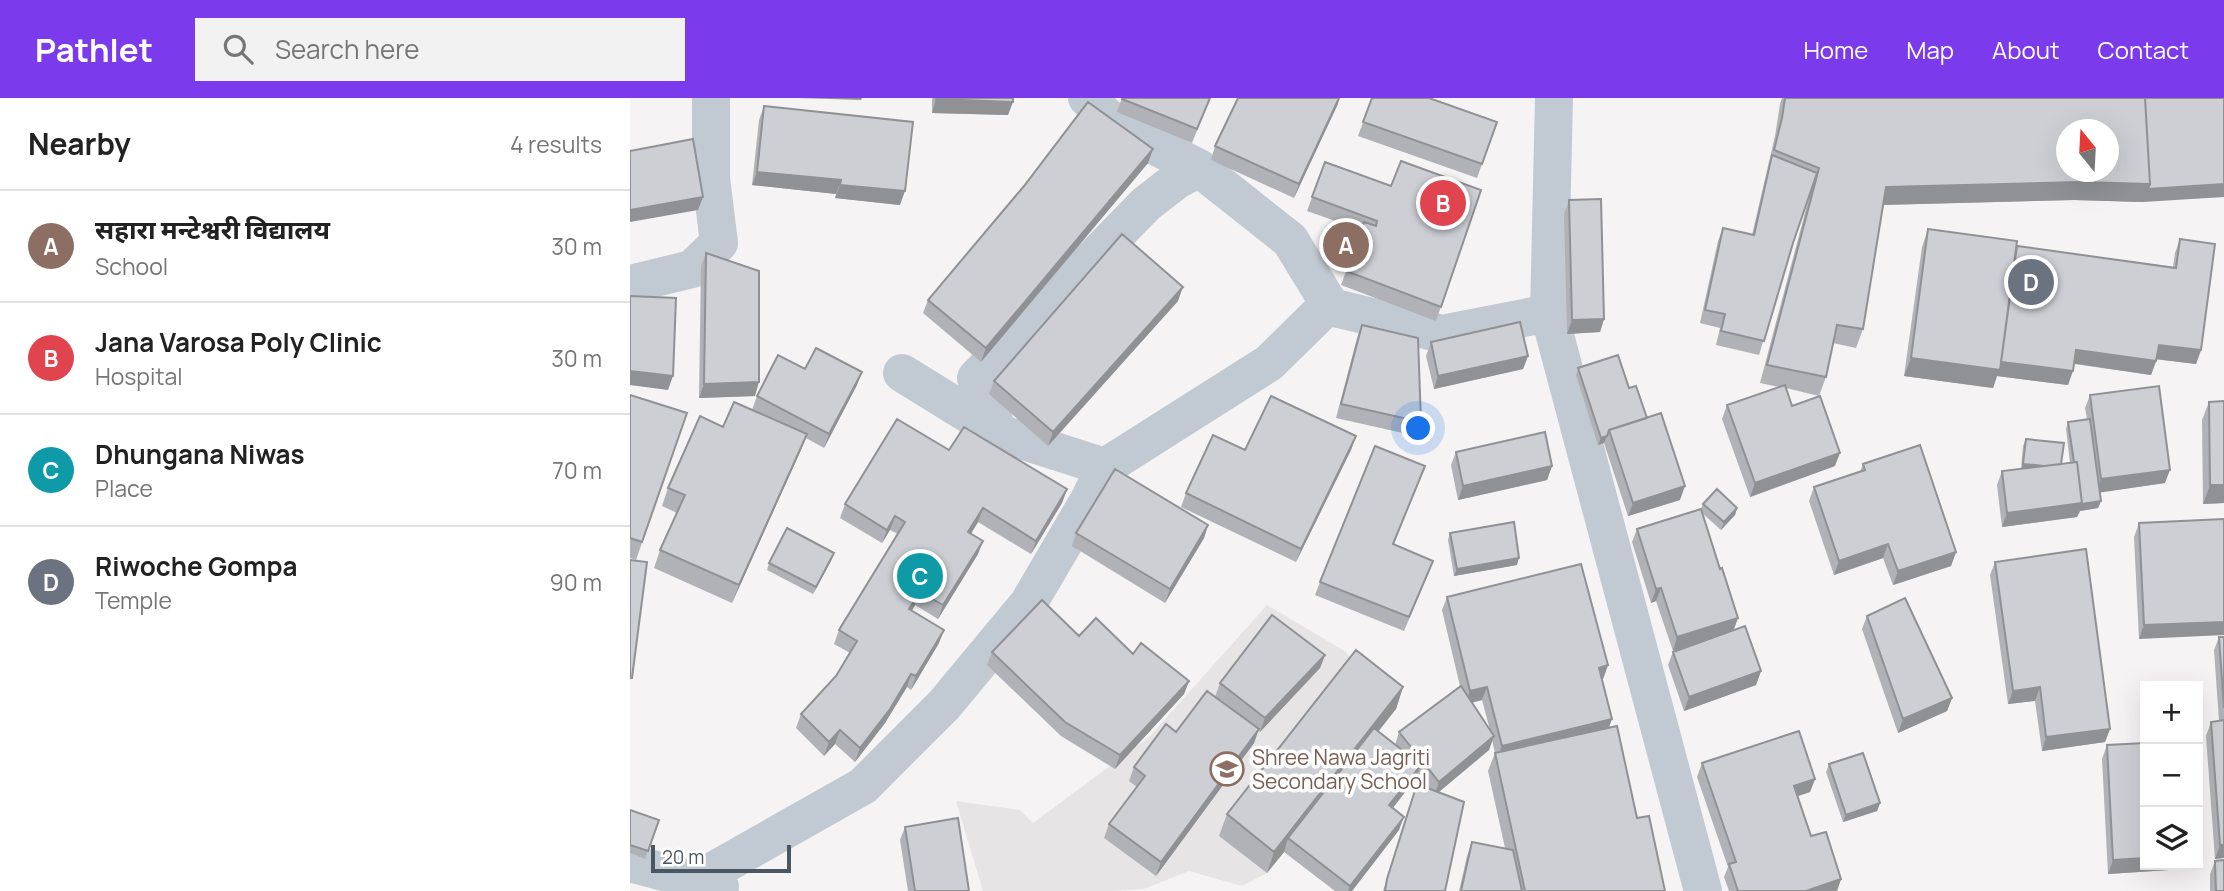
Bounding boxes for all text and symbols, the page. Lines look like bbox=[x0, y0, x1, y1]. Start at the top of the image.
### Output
search box bbox=[195, 18, 685, 81]
text: Pathlet bbox=[35, 27, 153, 72]
icon: search bbox=[219, 30, 257, 68]
text: Search here bbox=[275, 31, 420, 67]
text: Home bbox=[1803, 33, 1868, 66]
text: Map bbox=[1906, 33, 1954, 66]
text: About bbox=[1992, 33, 2060, 66]
text: Contact bbox=[2098, 33, 2189, 66]
north arrow bbox=[2056, 119, 2119, 182]
text: Nearby bbox=[28, 123, 131, 164]
text: 4 results bbox=[510, 128, 602, 160]
pin: B bbox=[1420, 177, 1466, 229]
text: सहारा मन्टेश्वरी विद्यालय bbox=[95, 211, 330, 247]
pin: A bbox=[1323, 219, 1369, 271]
text: A bbox=[43, 230, 59, 262]
text: 30 m bbox=[551, 230, 602, 262]
text: School bbox=[95, 250, 168, 282]
pin: D bbox=[2008, 256, 2054, 308]
text: Jana Varosa Poly Clinic bbox=[95, 324, 382, 360]
text: B bbox=[44, 342, 58, 374]
text: 30 m bbox=[551, 342, 602, 374]
text: Hospital bbox=[95, 360, 183, 392]
your location bbox=[1401, 411, 1435, 445]
text: Dhungana Niwas bbox=[95, 436, 305, 472]
text: C bbox=[43, 454, 60, 486]
text: 70 m bbox=[552, 454, 602, 486]
text: Place bbox=[95, 472, 153, 504]
text: Riwoche Gompa bbox=[95, 548, 297, 584]
pin: C bbox=[897, 550, 943, 602]
text: D bbox=[43, 566, 59, 598]
text: 90 m bbox=[550, 566, 602, 598]
text: Temple bbox=[95, 584, 172, 616]
map controls bbox=[2140, 681, 2203, 870]
button: + bbox=[2140, 681, 2203, 744]
place label: Shree Nawa Jagriti Secondary School bbox=[1252, 743, 1430, 795]
button: − bbox=[2140, 744, 2203, 807]
school or university icon: Shree Nawa Jagriti Secondary School bbox=[1208, 750, 1246, 788]
button: layers bbox=[2140, 807, 2203, 870]
scale bar bbox=[651, 842, 791, 874]
text: 20 m bbox=[662, 844, 704, 870]

